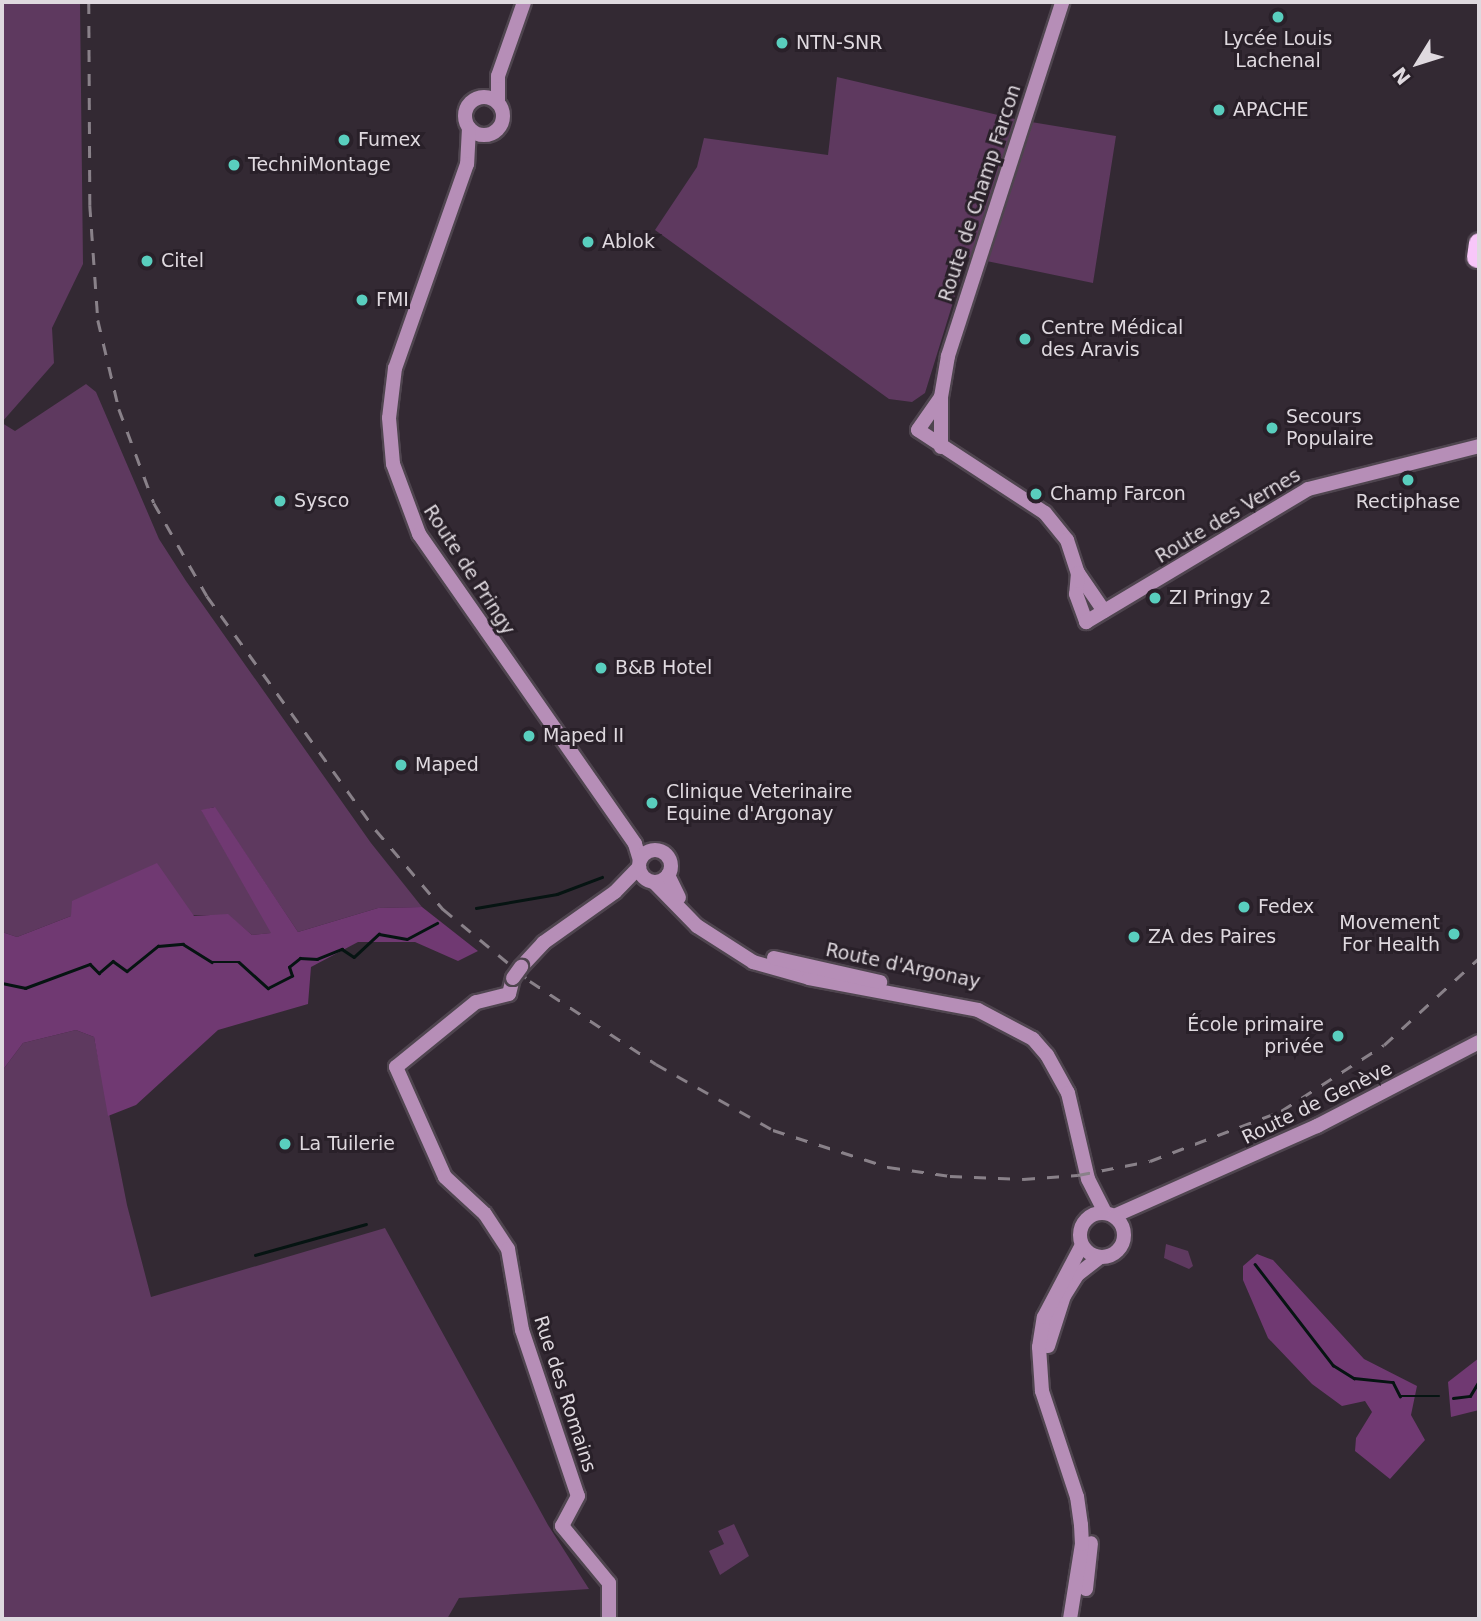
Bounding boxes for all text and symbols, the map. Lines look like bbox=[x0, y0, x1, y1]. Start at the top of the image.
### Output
marker: Lycée Louis Lachenal bbox=[1270, 9, 1286, 25]
place label: Lycée Louis Lachenal bbox=[1223, 28, 1333, 72]
north arrow bbox=[1383, 28, 1453, 98]
place label: NTN-SNR bbox=[796, 32, 882, 54]
marker: NTN-SNR bbox=[774, 35, 790, 51]
text: N bbox=[1388, 63, 1415, 89]
street label: Route de Champ Farcon bbox=[934, 82, 1026, 304]
place label: APACHE bbox=[1233, 99, 1308, 121]
marker: APACHE bbox=[1211, 102, 1227, 118]
place label: Fumex bbox=[358, 129, 421, 151]
marker: Fumex bbox=[336, 132, 352, 148]
place label: TechniMontage bbox=[248, 154, 391, 176]
marker: TechniMontage bbox=[226, 157, 242, 173]
place label: Ablok bbox=[602, 231, 655, 253]
marker: Ablok bbox=[580, 234, 596, 250]
place label: Citel bbox=[161, 250, 204, 272]
marker: Citel bbox=[139, 253, 155, 269]
place label: FMI bbox=[376, 289, 409, 311]
marker: FMI bbox=[354, 292, 370, 308]
place label: Centre Médical des Aravis bbox=[1041, 317, 1183, 361]
marker: Centre Médical des Aravis bbox=[1015, 329, 1035, 349]
place label: Secours Populaire bbox=[1286, 406, 1374, 450]
marker: Secours Populaire bbox=[1264, 420, 1280, 436]
street label: Route des Vernes bbox=[1151, 464, 1305, 568]
marker: Rectiphase bbox=[1400, 472, 1416, 488]
place label: Champ Farcon bbox=[1050, 483, 1186, 505]
marker: Champ Farcon bbox=[1028, 486, 1044, 502]
place label: Sysco bbox=[294, 490, 349, 512]
place label: Rectiphase bbox=[1356, 491, 1460, 513]
marker: Sysco bbox=[272, 493, 288, 509]
street label: Route de Pringy bbox=[418, 501, 520, 639]
place label: ZI Pringy 2 bbox=[1169, 587, 1271, 609]
marker: ZI Pringy 2 bbox=[1147, 590, 1163, 606]
place label: B&B Hotel bbox=[615, 657, 712, 679]
marker: B&B Hotel bbox=[593, 660, 609, 676]
place label: Maped II bbox=[543, 725, 624, 747]
marker: Maped II bbox=[521, 728, 537, 744]
place label: Maped bbox=[415, 754, 479, 776]
marker: Maped bbox=[393, 757, 409, 773]
place label: Clinique Veterinaire Equine d'Argonay bbox=[666, 781, 852, 825]
marker: Clinique Veterinaire Equine d'Argonay bbox=[644, 795, 660, 811]
place label: Fedex bbox=[1258, 896, 1314, 918]
marker: Fedex bbox=[1236, 899, 1252, 915]
place label: Movement For Health bbox=[1339, 912, 1440, 956]
place label: ZA des Paires bbox=[1148, 926, 1276, 948]
marker: Movement For Health bbox=[1446, 926, 1462, 942]
marker: ZA des Paires bbox=[1126, 929, 1142, 945]
street label: Route d'Argonay bbox=[824, 938, 982, 994]
place label: École primaire privée bbox=[1187, 1014, 1324, 1058]
marker: École primaire privée bbox=[1330, 1028, 1346, 1044]
street label: Route de Genève bbox=[1238, 1057, 1396, 1149]
place label: La Tuilerie bbox=[299, 1133, 395, 1155]
marker: La Tuilerie bbox=[277, 1136, 293, 1152]
street label: Rue des Romains bbox=[529, 1313, 601, 1475]

